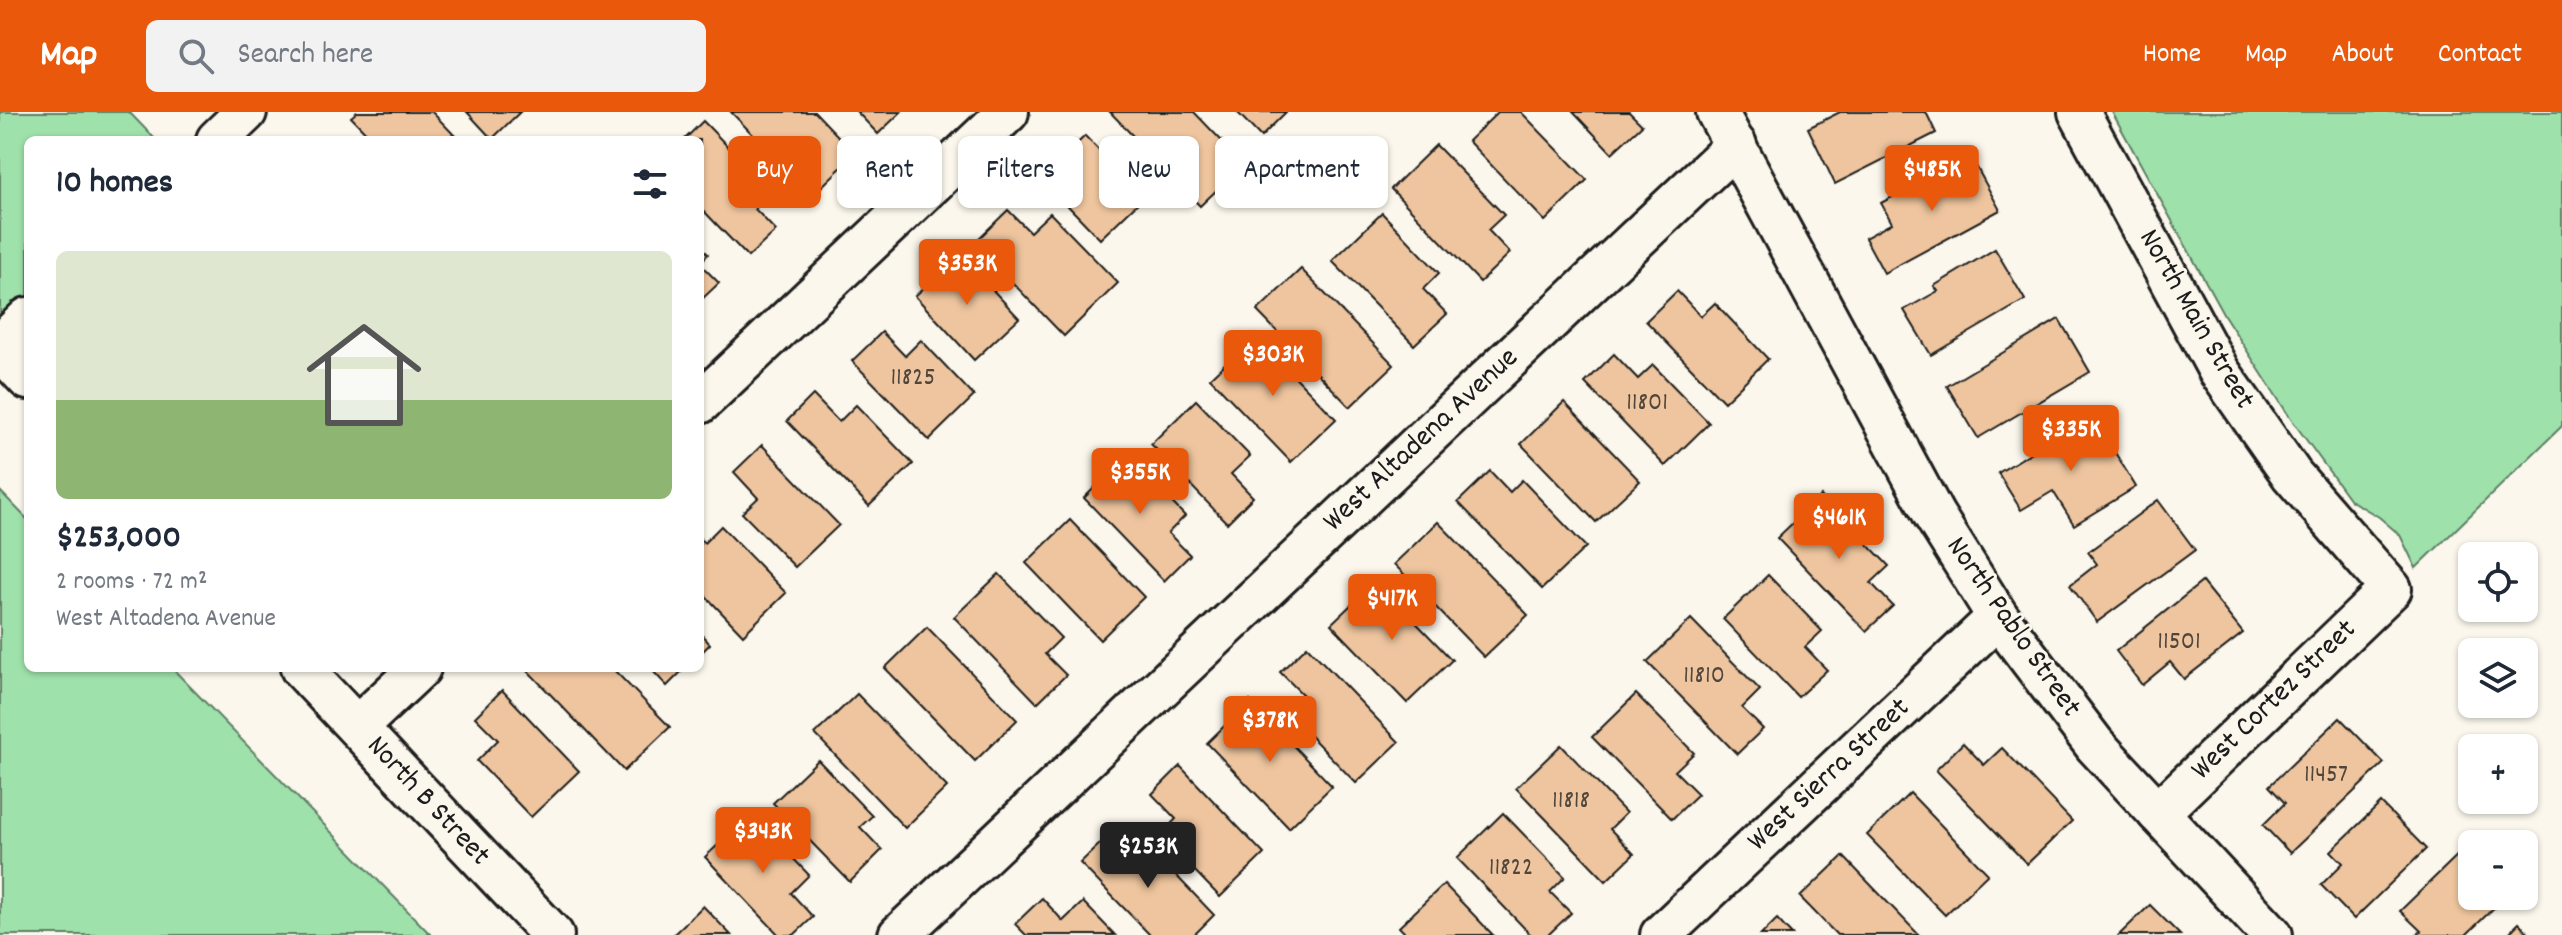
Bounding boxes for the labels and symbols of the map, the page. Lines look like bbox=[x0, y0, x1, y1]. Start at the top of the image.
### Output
pin: $485K bbox=[1876, 145, 1988, 213]
street label: North Main Street bbox=[2126, 222, 2264, 418]
pin: $353K bbox=[911, 239, 1023, 307]
pin: $303K bbox=[1217, 330, 1329, 398]
street label: West Altadena Avenue bbox=[1315, 339, 1529, 543]
house number: 11825 bbox=[890, 360, 936, 397]
house number: 11801 bbox=[1626, 385, 1668, 422]
pin: $335K bbox=[2015, 405, 2127, 473]
pin: $355K bbox=[1084, 448, 1196, 516]
pin: $461K bbox=[1783, 493, 1895, 561]
street label: North Pablo Street bbox=[1934, 529, 2090, 727]
pin: $417K bbox=[1336, 574, 1448, 642]
street label: West Cortez Street bbox=[2182, 611, 2368, 791]
house number: 11501 bbox=[2157, 624, 2201, 661]
house number: 11810 bbox=[1683, 658, 1725, 695]
street label: West Sierra Street bbox=[1739, 689, 1921, 863]
pin: $378K bbox=[1214, 696, 1326, 764]
street label: North B Street bbox=[355, 727, 499, 877]
house number: 11457 bbox=[2304, 757, 2348, 794]
house number: 11818 bbox=[1552, 783, 1590, 820]
pin: $343K bbox=[707, 807, 819, 875]
pin: $253K bbox=[1092, 822, 1204, 890]
house number: 11822 bbox=[1489, 850, 1533, 887]

